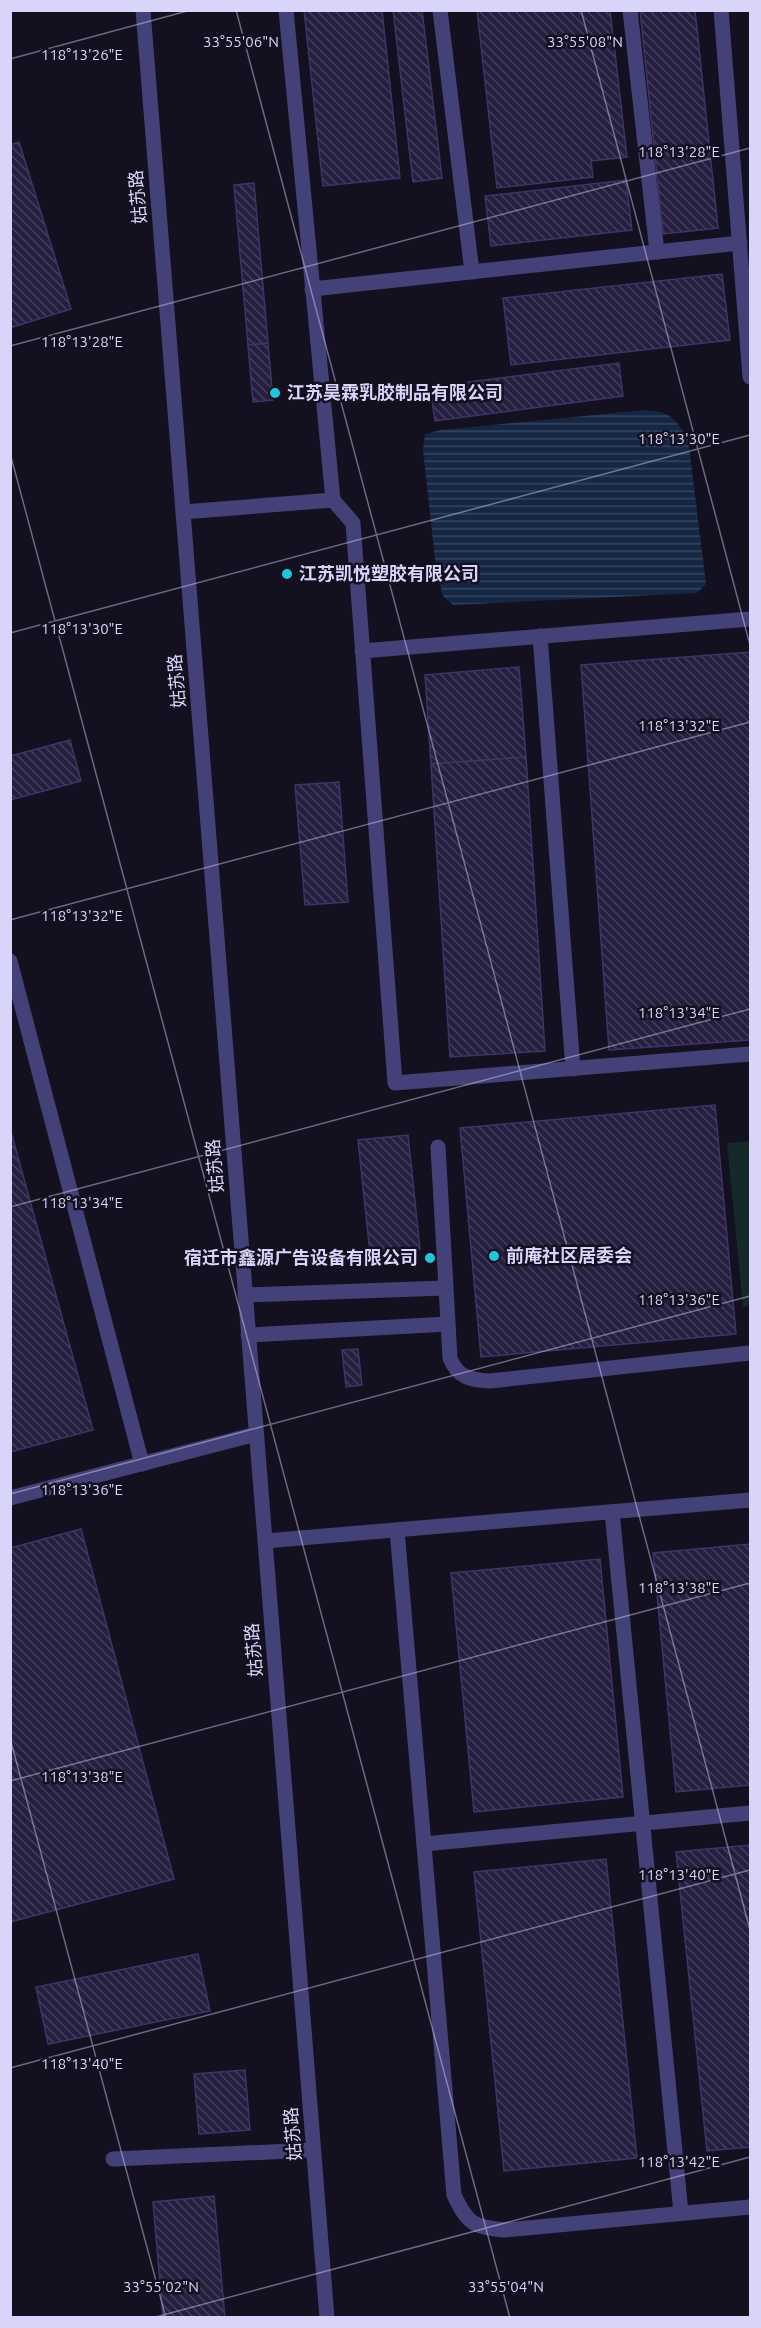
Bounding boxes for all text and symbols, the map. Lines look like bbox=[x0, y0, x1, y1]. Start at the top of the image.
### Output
text: 33°55'06"N bbox=[203, 33, 279, 50]
text: 33°55'08"N bbox=[547, 33, 623, 50]
text: 118°13'26"E bbox=[41, 46, 123, 63]
text: 118°13'28"E bbox=[638, 143, 720, 160]
street label: 姑苏路 bbox=[125, 169, 149, 225]
text: 118°13'28"E bbox=[41, 333, 123, 350]
place label: 江苏昊霖乳胶制品有限公司 bbox=[287, 382, 503, 402]
marker: 江苏昊霖乳胶制品有限公司 bbox=[268, 386, 282, 400]
text: 118°13'30"E bbox=[638, 430, 720, 447]
place label: 江苏凯悦塑胶有限公司 bbox=[299, 563, 479, 583]
marker: 江苏凯悦塑胶有限公司 bbox=[280, 567, 294, 581]
text: 118°13'30"E bbox=[41, 620, 123, 637]
street label: 姑苏路 bbox=[164, 653, 188, 709]
text: 118°13'32"E bbox=[638, 717, 720, 734]
text: 118°13'32"E bbox=[41, 907, 123, 924]
text: 118°13'34"E bbox=[638, 1004, 720, 1021]
street label: 姑苏路 bbox=[202, 1138, 226, 1194]
text: 118°13'34"E bbox=[41, 1194, 123, 1211]
place label: 前庵社区居委会 bbox=[506, 1245, 632, 1265]
place label: 宿迁市鑫源广告设备有限公司 bbox=[184, 1247, 418, 1267]
marker: 前庵社区居委会 bbox=[487, 1249, 501, 1263]
marker: 宿迁市鑫源广告设备有限公司 bbox=[423, 1251, 437, 1265]
text: 118°13'36"E bbox=[638, 1291, 720, 1308]
text: 118°13'36"E bbox=[41, 1481, 123, 1498]
text: 118°13'38"E bbox=[638, 1579, 720, 1596]
street label: 姑苏路 bbox=[241, 1622, 265, 1678]
text: 118°13'38"E bbox=[41, 1768, 123, 1785]
text: 118°13'40"E bbox=[638, 1866, 720, 1883]
text: 118°13'40"E bbox=[41, 2055, 123, 2072]
street label: 姑苏路 bbox=[280, 2106, 304, 2162]
text: 118°13'42"E bbox=[638, 2153, 720, 2170]
text: 33°55'02"N bbox=[123, 2278, 199, 2295]
text: 33°55'04"N bbox=[468, 2278, 544, 2295]

